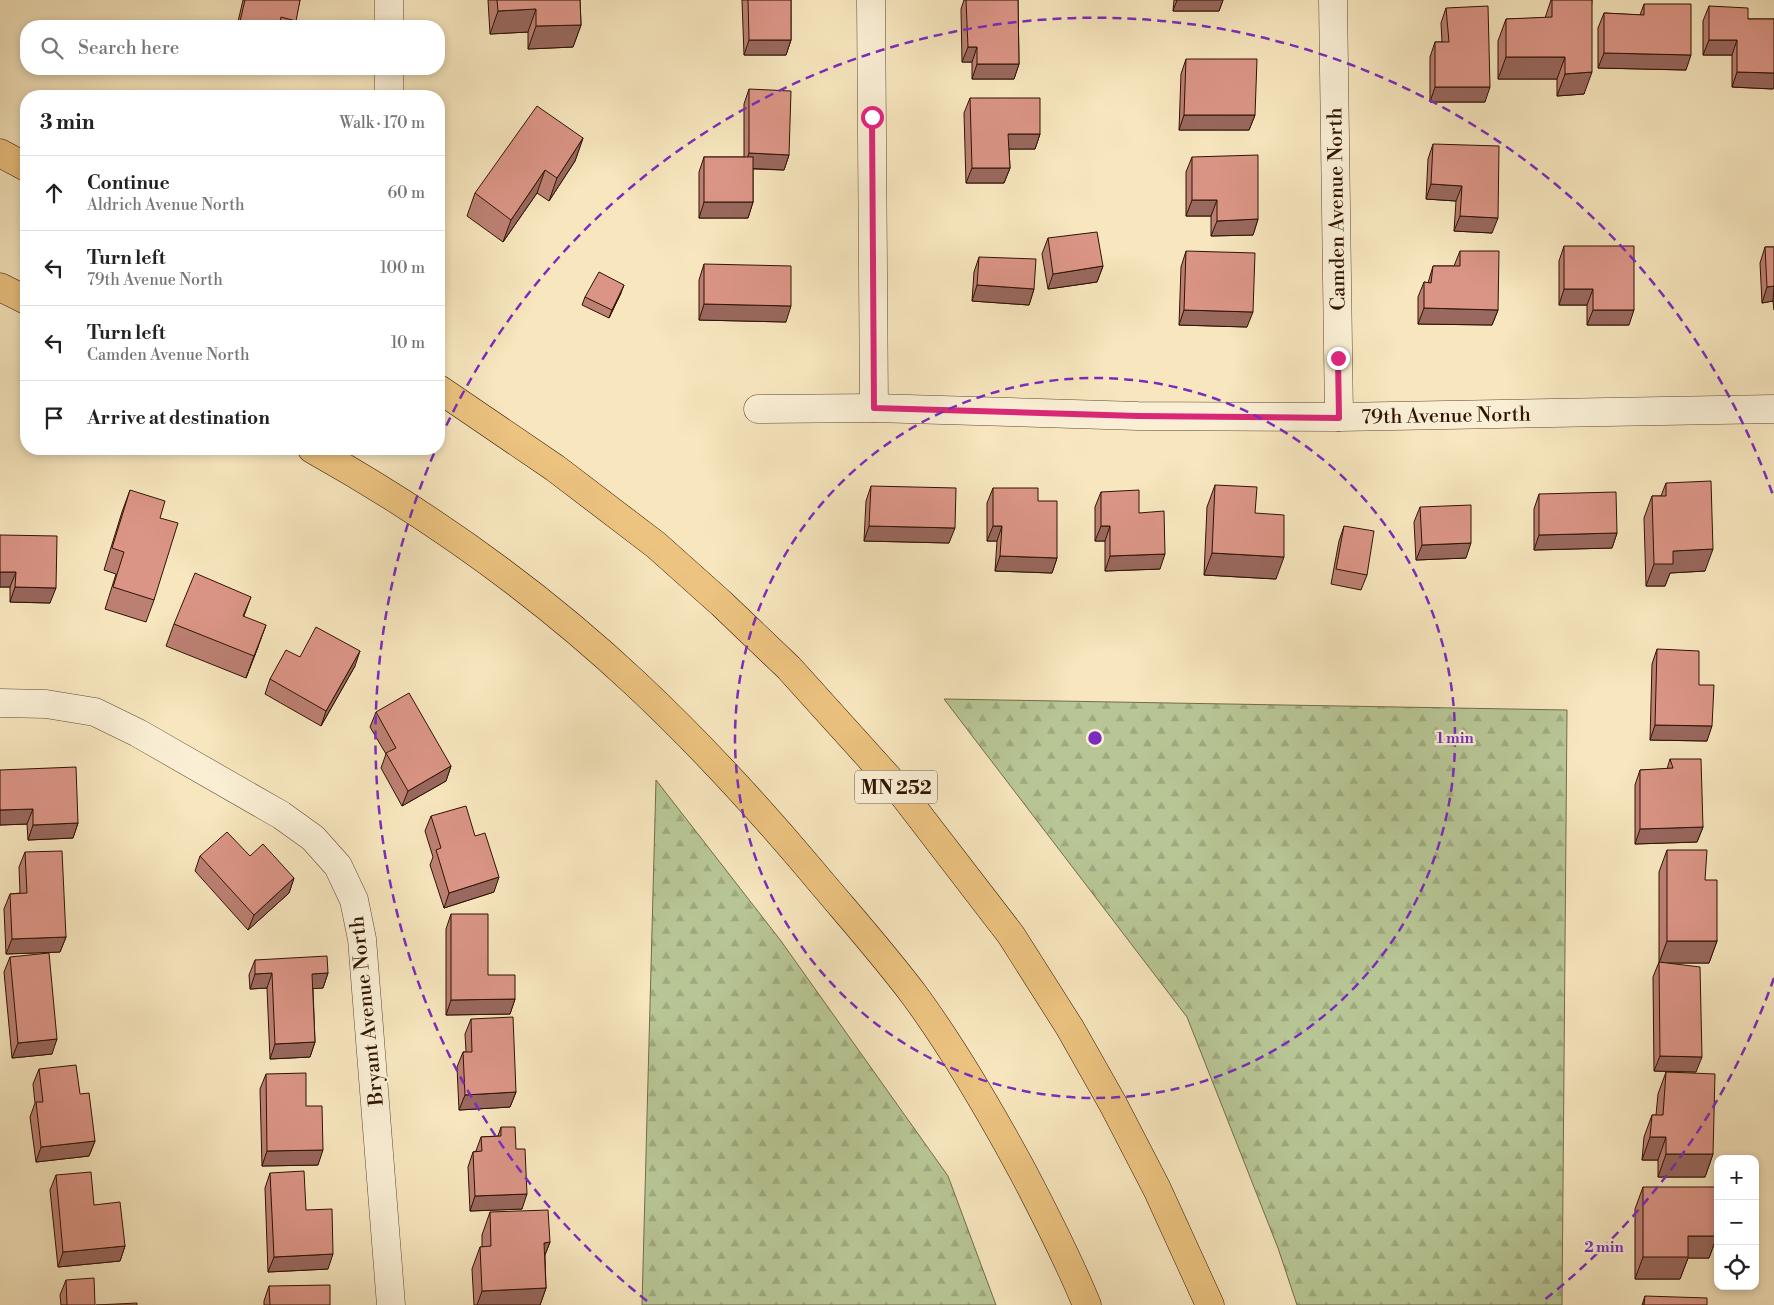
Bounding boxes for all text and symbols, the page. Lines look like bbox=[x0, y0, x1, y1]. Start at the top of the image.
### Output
search box bbox=[20, 20, 445, 75]
icon: search bbox=[38, 34, 66, 62]
text: Search here bbox=[78, 36, 179, 60]
route start bbox=[861, 106, 884, 129]
street label: Camden Avenue North bbox=[1323, 107, 1352, 311]
text: 3 min bbox=[40, 110, 95, 136]
text: Walk · 170 m bbox=[339, 113, 425, 133]
text: Continue bbox=[87, 171, 170, 195]
icon: ahead bbox=[40, 179, 68, 207]
text: 60 m bbox=[387, 183, 425, 203]
text: Aldrich Avenue North bbox=[87, 195, 245, 215]
text: Turn left bbox=[87, 246, 166, 270]
icon: left bbox=[40, 254, 68, 282]
text: 100 m bbox=[380, 258, 425, 278]
text: 79th Avenue North bbox=[87, 270, 223, 290]
text: Turn left bbox=[87, 321, 166, 345]
icon: left bbox=[40, 329, 68, 357]
text: 10 m bbox=[391, 333, 425, 353]
text: Camden Avenue North bbox=[87, 345, 250, 365]
route end bbox=[1327, 347, 1350, 370]
street label: 79th Avenue North bbox=[1361, 403, 1531, 430]
icon: arrive bbox=[40, 404, 68, 432]
text: Arrive at destination bbox=[87, 406, 270, 430]
centre of rings bbox=[1086, 729, 1104, 747]
text: 1 min bbox=[1436, 729, 1474, 748]
road number: MN 252 bbox=[855, 770, 937, 804]
street label: Bryant Avenue North bbox=[345, 915, 390, 1108]
map controls bbox=[1714, 1155, 1759, 1290]
button: + bbox=[1714, 1155, 1759, 1200]
button: − bbox=[1714, 1200, 1759, 1245]
text: 2 min bbox=[1584, 1238, 1624, 1257]
button: locate bbox=[1714, 1245, 1759, 1290]

